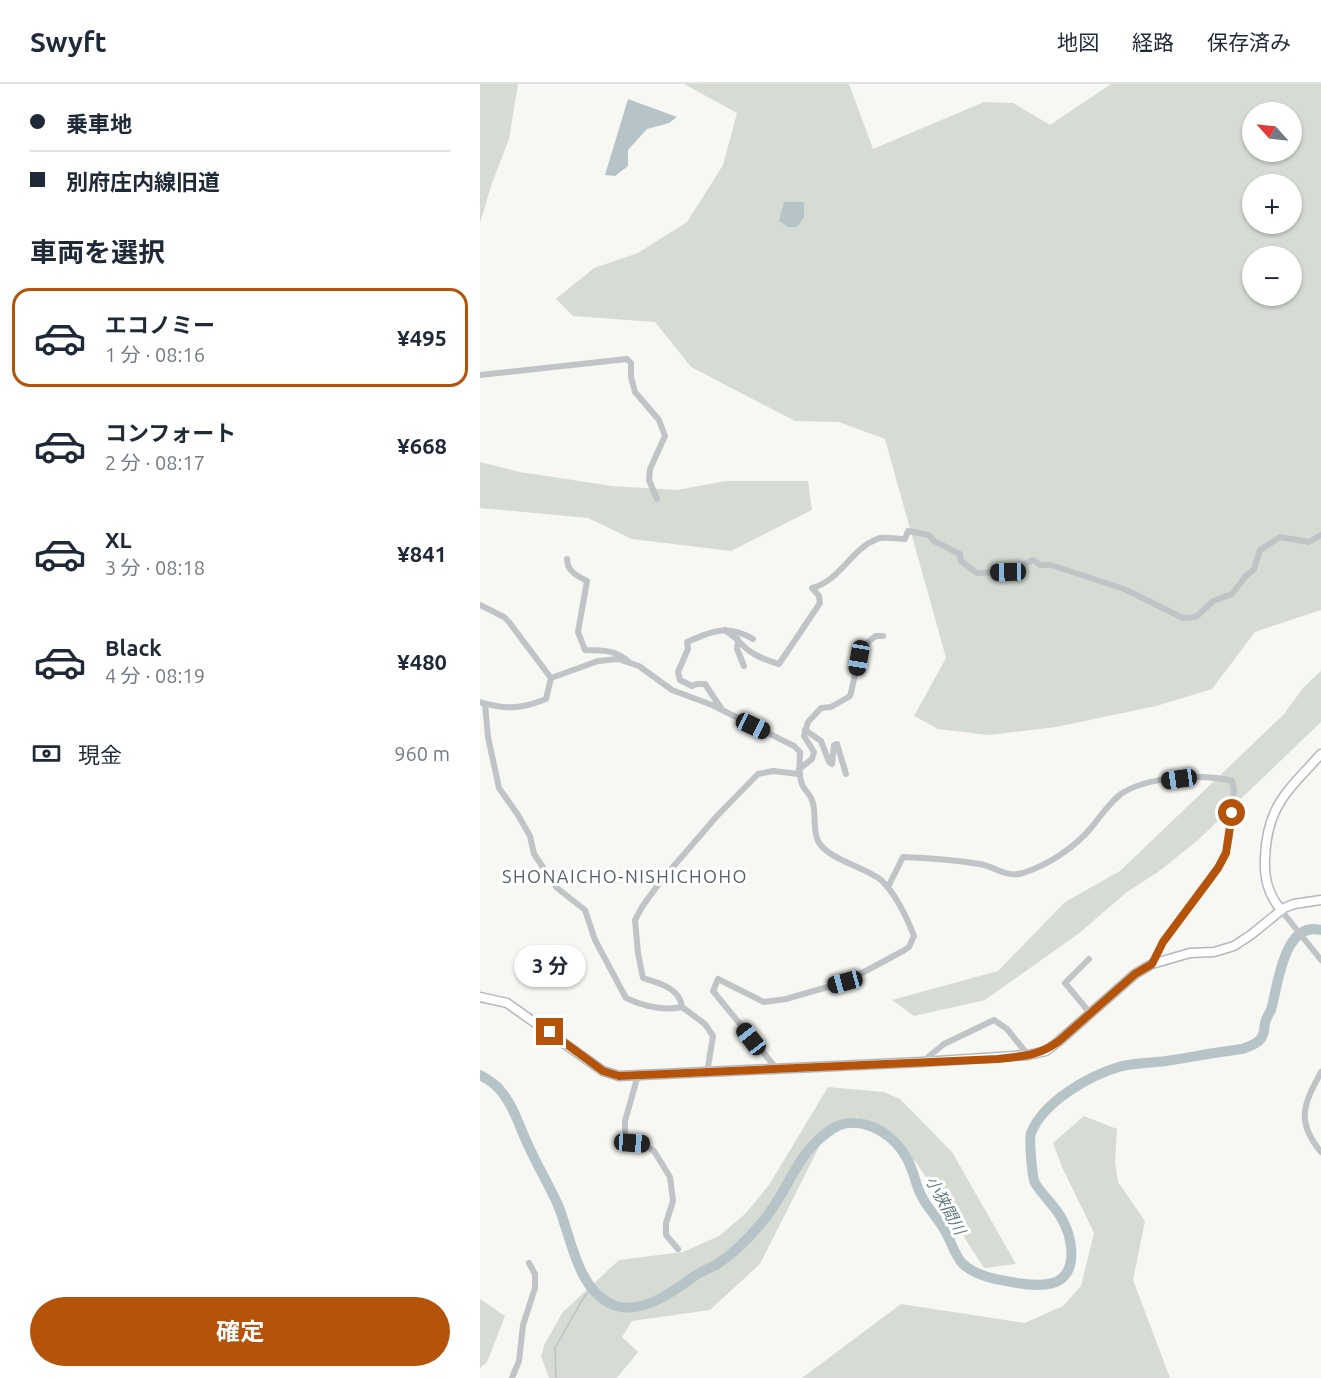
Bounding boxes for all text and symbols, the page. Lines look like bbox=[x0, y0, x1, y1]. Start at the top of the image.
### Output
text: Swyft bbox=[30, 26, 107, 57]
text: 地図 bbox=[1057, 30, 1099, 54]
text: 経路 bbox=[1132, 30, 1174, 54]
text: 保存済み bbox=[1207, 30, 1291, 54]
north arrow bbox=[1242, 102, 1302, 162]
map controls bbox=[1242, 102, 1302, 306]
text: 乗車地 bbox=[66, 111, 132, 136]
text: 別府庄内線旧道 bbox=[66, 169, 220, 194]
button: + bbox=[1242, 174, 1302, 234]
text: 車両を選択 bbox=[30, 237, 165, 267]
button: − bbox=[1242, 246, 1302, 306]
icon: car bbox=[33, 311, 87, 365]
text: エコノミー bbox=[105, 312, 215, 337]
text: ¥495 bbox=[397, 325, 447, 350]
text: 1 分 · 08:16 bbox=[105, 343, 205, 366]
icon: car bbox=[33, 419, 87, 473]
text: コンフォート bbox=[105, 420, 236, 445]
text: ¥668 bbox=[397, 433, 447, 458]
text: 2 分 · 08:17 bbox=[105, 451, 205, 474]
icon: car bbox=[33, 527, 87, 581]
text: XL bbox=[105, 527, 132, 552]
text: ¥841 bbox=[397, 541, 447, 566]
text: 3 分 · 08:18 bbox=[105, 556, 205, 579]
car bbox=[990, 563, 1026, 581]
icon: car bbox=[33, 635, 87, 689]
text: Black bbox=[105, 635, 162, 660]
car bbox=[847, 639, 871, 677]
text: ¥480 bbox=[397, 649, 447, 674]
text: 4 分 · 08:19 bbox=[105, 664, 205, 687]
car bbox=[733, 710, 773, 742]
icon: cash bbox=[30, 737, 63, 770]
text: 現金 bbox=[78, 742, 122, 767]
text: 960 m bbox=[394, 742, 450, 765]
car bbox=[1160, 768, 1198, 790]
route start bbox=[1218, 799, 1245, 826]
district label: SHONAICHO-NISHICHOHO bbox=[502, 866, 748, 886]
callout: 3 分 bbox=[514, 945, 586, 987]
text: 3 分 bbox=[532, 954, 568, 977]
car bbox=[825, 969, 865, 995]
route end bbox=[536, 1018, 563, 1045]
car bbox=[733, 1019, 769, 1059]
car bbox=[613, 1133, 651, 1153]
water label: 小狭間川 bbox=[923, 1173, 970, 1239]
button: 確定 bbox=[30, 1297, 450, 1366]

